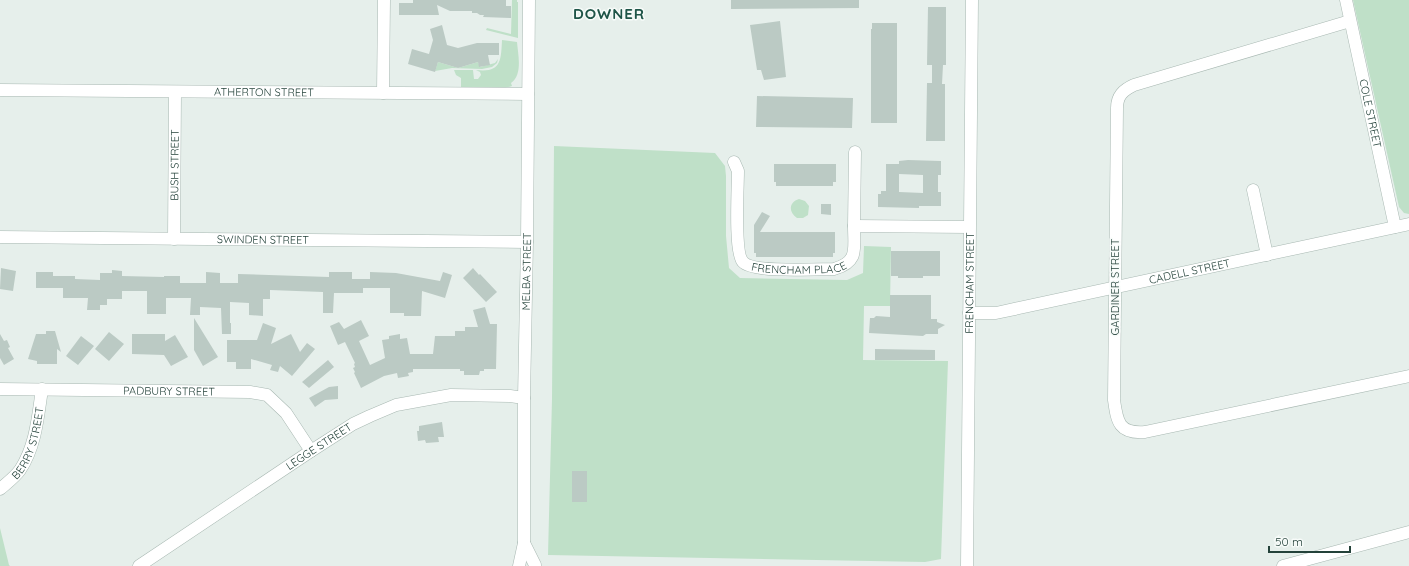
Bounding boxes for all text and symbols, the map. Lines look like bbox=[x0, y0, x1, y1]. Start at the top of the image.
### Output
district label: DOWNER bbox=[573, 4, 645, 23]
street label: COLE STREET bbox=[1356, 78, 1385, 149]
street label: ATHERTON STREET bbox=[214, 85, 314, 99]
street label: BUSH STREET bbox=[167, 129, 182, 201]
street label: SWINDEN STREET bbox=[217, 232, 309, 247]
street label: MELBA STREET bbox=[519, 232, 534, 311]
street label: FRENCHAM STREET bbox=[962, 232, 977, 334]
street label: GARDINER STREET bbox=[1108, 238, 1122, 335]
street label: CADELL STREET bbox=[1148, 256, 1232, 287]
street label: FRENCHAM PLACE bbox=[750, 258, 849, 277]
street label: PADBURY STREET bbox=[123, 383, 215, 399]
street label: BERRY STREET bbox=[8, 406, 46, 482]
street label: LEGGE STREET bbox=[283, 419, 355, 473]
scale bar bbox=[1269, 528, 1350, 554]
text: 50 m bbox=[1275, 534, 1303, 549]

